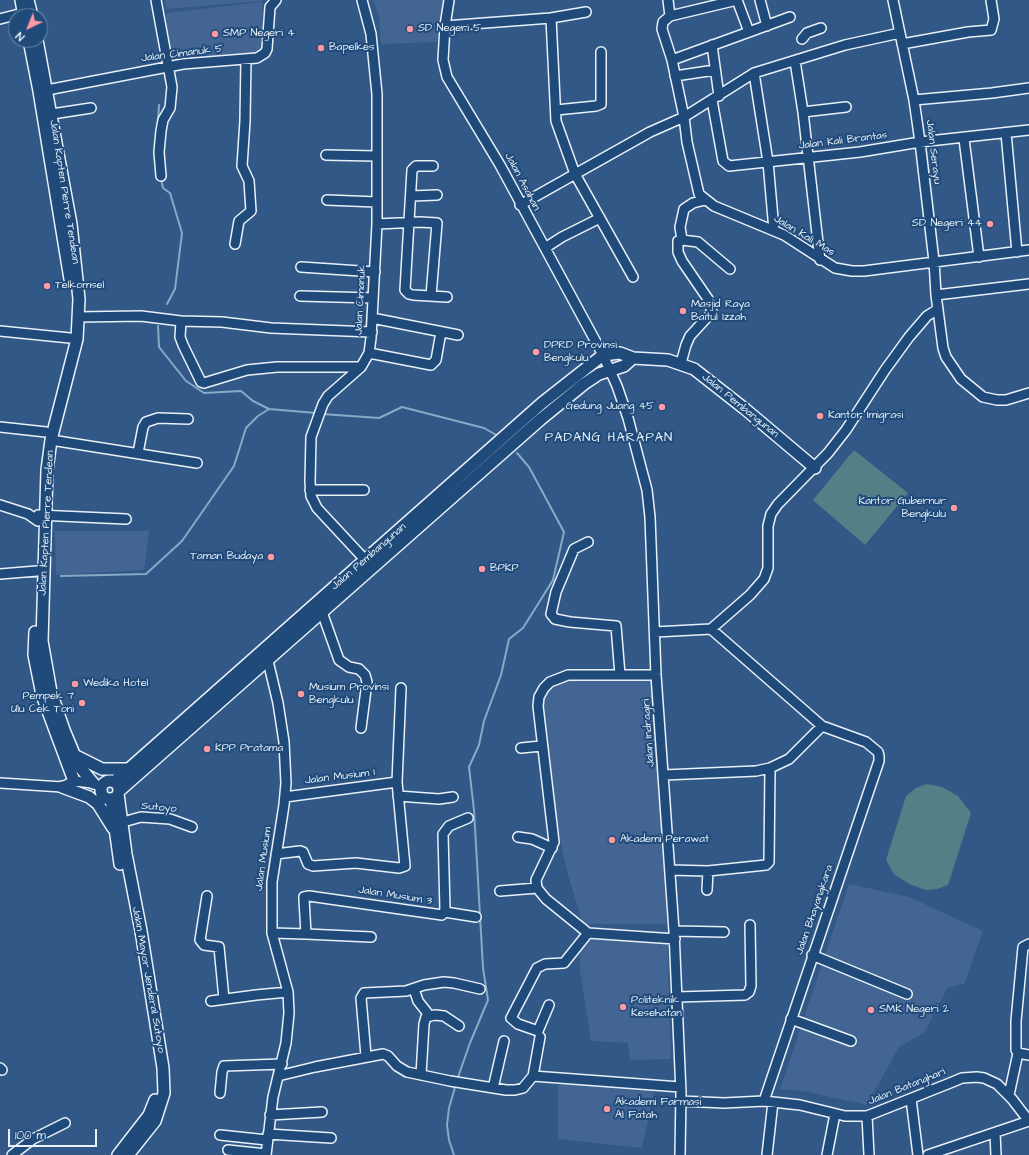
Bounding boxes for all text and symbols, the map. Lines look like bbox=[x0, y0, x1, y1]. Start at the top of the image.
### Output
north arrow bbox=[8, 8, 48, 48]
place label: SD Negeri 5 bbox=[418, 22, 481, 36]
marker: SD Negeri 5 bbox=[405, 24, 415, 34]
place label: SMP Negeri 4 bbox=[223, 27, 295, 41]
text: N bbox=[13, 29, 28, 44]
marker: SMP Negeri 4 bbox=[210, 29, 220, 39]
place label: Bapelkes bbox=[329, 41, 374, 55]
street label: Jalan Cimanuk 5 bbox=[140, 42, 224, 66]
marker: Bapelkes bbox=[316, 43, 326, 53]
street label: Jalan Kapten Pierre Tendean bbox=[46, 119, 82, 265]
street label: Jalan Serayu bbox=[922, 119, 944, 185]
street label: Jalan Kali Brantas bbox=[798, 129, 888, 153]
street label: Jalan Asahan bbox=[501, 151, 543, 213]
street label: Jalan Kali Mas bbox=[771, 213, 837, 259]
place label: SD Negeri 44 bbox=[912, 217, 982, 231]
marker: SD Negeri 44 bbox=[985, 219, 995, 229]
street label: Jalan Cimanuk bbox=[353, 265, 369, 335]
place label: Telkomsel bbox=[55, 279, 104, 293]
marker: Telkomsel bbox=[42, 281, 52, 291]
place label: Masjid Raya Baitul Izzah bbox=[691, 298, 750, 324]
marker: Masjid Raya Baitul Izzah bbox=[678, 306, 688, 316]
place label: DPRD Provinsi Bengkulu bbox=[544, 339, 617, 365]
marker: DPRD Provinsi Bengkulu bbox=[531, 347, 541, 357]
street label: Jalan Pembangunan bbox=[699, 371, 781, 441]
place label: Gedung Juang 45 bbox=[566, 400, 654, 414]
marker: Gedung Juang 45 bbox=[657, 402, 667, 412]
place label: Kantor Imigrasi bbox=[828, 409, 903, 423]
marker: Kantor Imigrasi bbox=[815, 411, 825, 421]
district label: PADANG HARAPAN bbox=[545, 430, 673, 446]
street label: Jalan Kapten Pierre Tendean bbox=[37, 450, 57, 596]
place label: Kantor Gubernur Bengkulu bbox=[859, 495, 946, 521]
marker: Kantor Gubernur Bengkulu bbox=[949, 503, 959, 513]
street label: Jalan Pembangunan bbox=[329, 521, 409, 593]
place label: Taman Budaya bbox=[190, 550, 263, 564]
marker: Taman Budaya bbox=[266, 552, 276, 562]
place label: BPKP bbox=[490, 562, 519, 576]
marker: BPKP bbox=[477, 564, 487, 574]
place label: Wedika Hotel bbox=[83, 677, 148, 691]
marker: Wedika Hotel bbox=[70, 679, 80, 689]
place label: Musium Provinsi Bengkulu bbox=[309, 681, 389, 707]
marker: Musium Provinsi Bengkulu bbox=[296, 689, 306, 699]
place label: Pempek 7 Ulu Cek Toni bbox=[11, 690, 74, 716]
marker: Pempek 7 Ulu Cek Toni bbox=[77, 698, 87, 708]
street label: Jalan Indragiri bbox=[640, 699, 658, 767]
place label: KPP Pratama bbox=[215, 742, 283, 756]
marker: KPP Pratama bbox=[202, 744, 212, 754]
street label: Jalan Musium 1 bbox=[304, 766, 376, 788]
street label: Sutoyo bbox=[141, 800, 177, 816]
street label: Jalan Musium bbox=[253, 826, 275, 892]
place label: Akademi Perawat bbox=[620, 833, 709, 847]
marker: Akademi Perawat bbox=[607, 835, 617, 845]
street label: Jalan Bhayangkara bbox=[793, 863, 837, 957]
street label: Jalan Musium 3 bbox=[357, 884, 433, 908]
street label: Jalan Mayor Jenderal Sutoyo bbox=[129, 906, 167, 1054]
place label: Politeknik Kesehatan bbox=[631, 994, 682, 1020]
marker: Politeknik Kesehatan bbox=[618, 1002, 628, 1012]
place label: SMK Negeri 2 bbox=[879, 1003, 949, 1017]
marker: SMK Negeri 2 bbox=[866, 1005, 876, 1015]
street label: Jalan Batanghari bbox=[866, 1066, 948, 1108]
place label: Akademi Farmasi Al Fatah bbox=[615, 1096, 701, 1122]
marker: Akademi Farmasi Al Fatah bbox=[602, 1104, 612, 1114]
scale bar bbox=[10, 1121, 99, 1147]
text: 100 m bbox=[15, 1127, 46, 1144]

